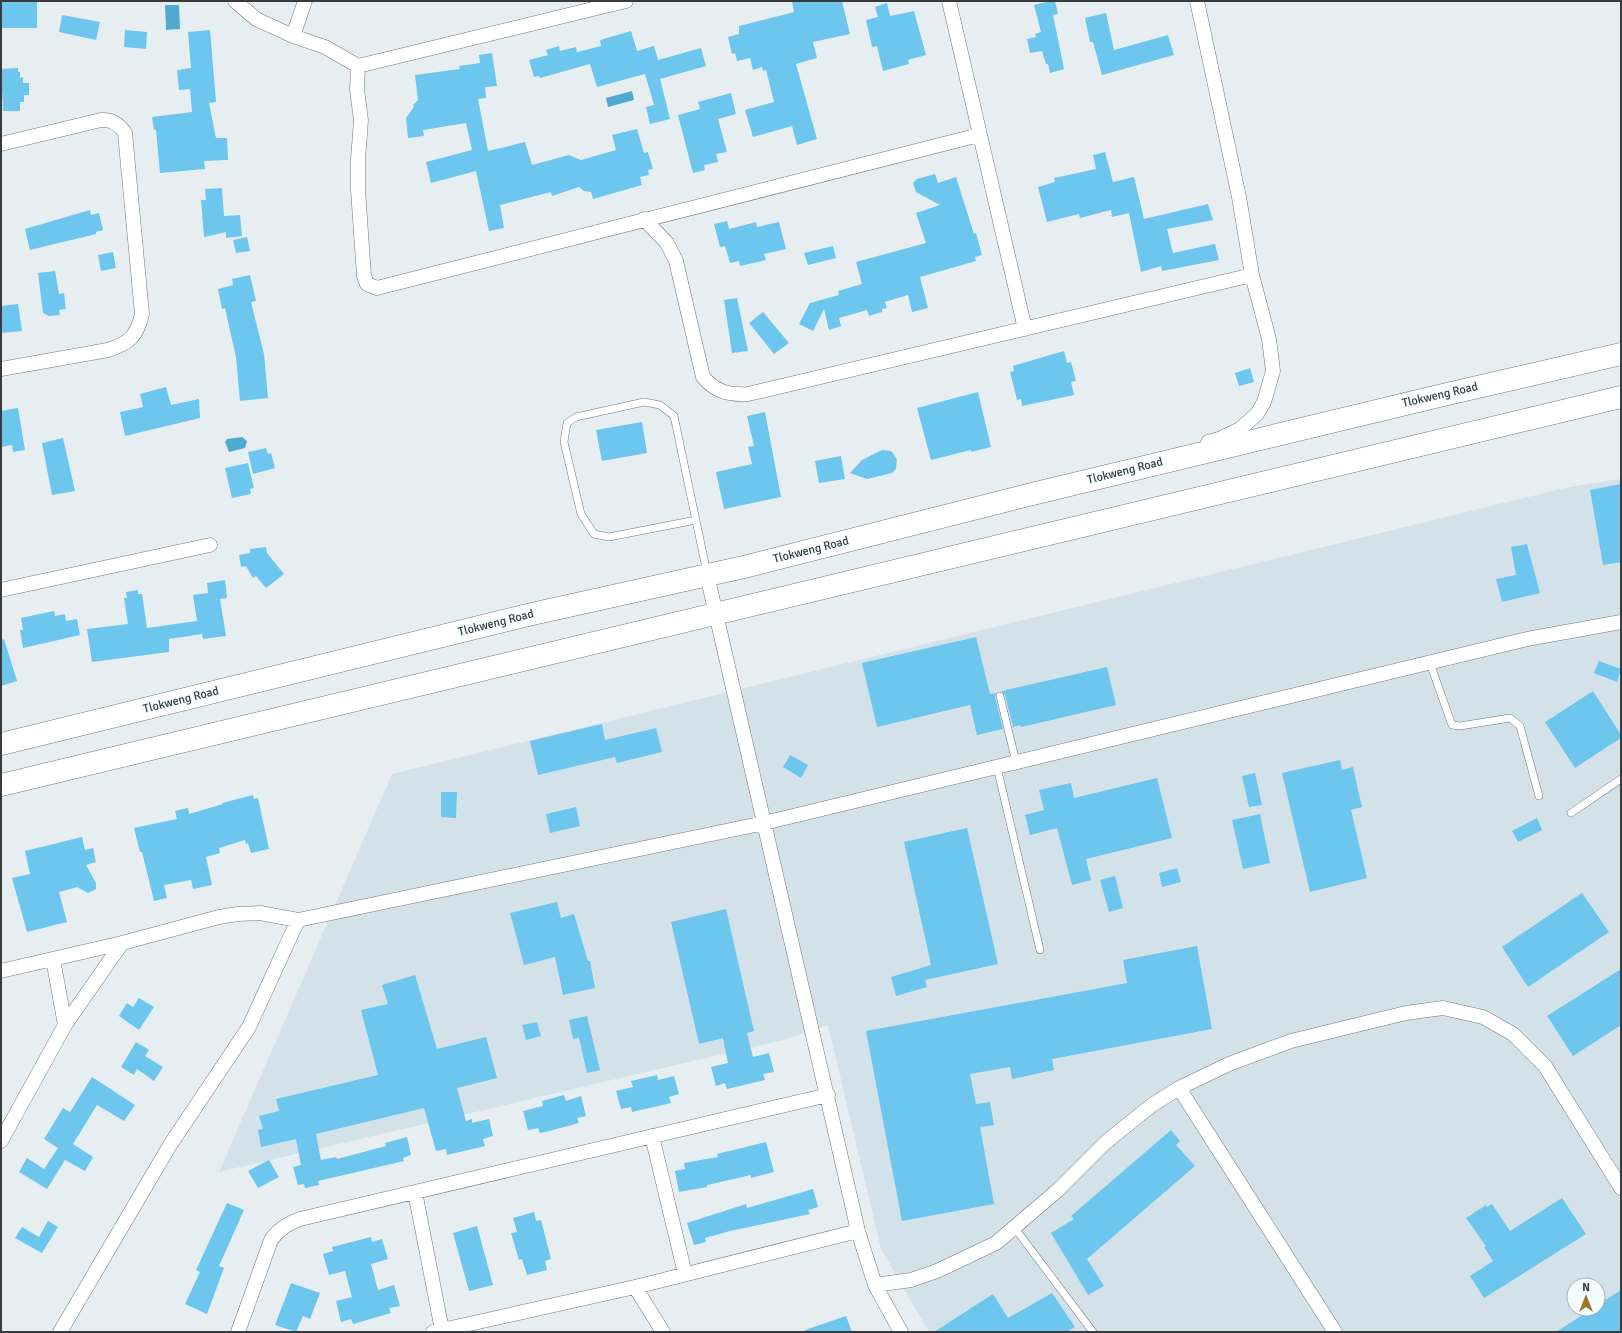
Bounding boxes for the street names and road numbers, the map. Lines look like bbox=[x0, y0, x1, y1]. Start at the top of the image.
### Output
street label: Tlokweng Road bbox=[1401, 379, 1479, 411]
street label: Tlokweng Road bbox=[1086, 454, 1164, 488]
street label: Tlokweng Road bbox=[772, 533, 850, 567]
street label: Tlokweng Road bbox=[457, 606, 535, 640]
street label: Tlokweng Road bbox=[142, 683, 220, 717]

